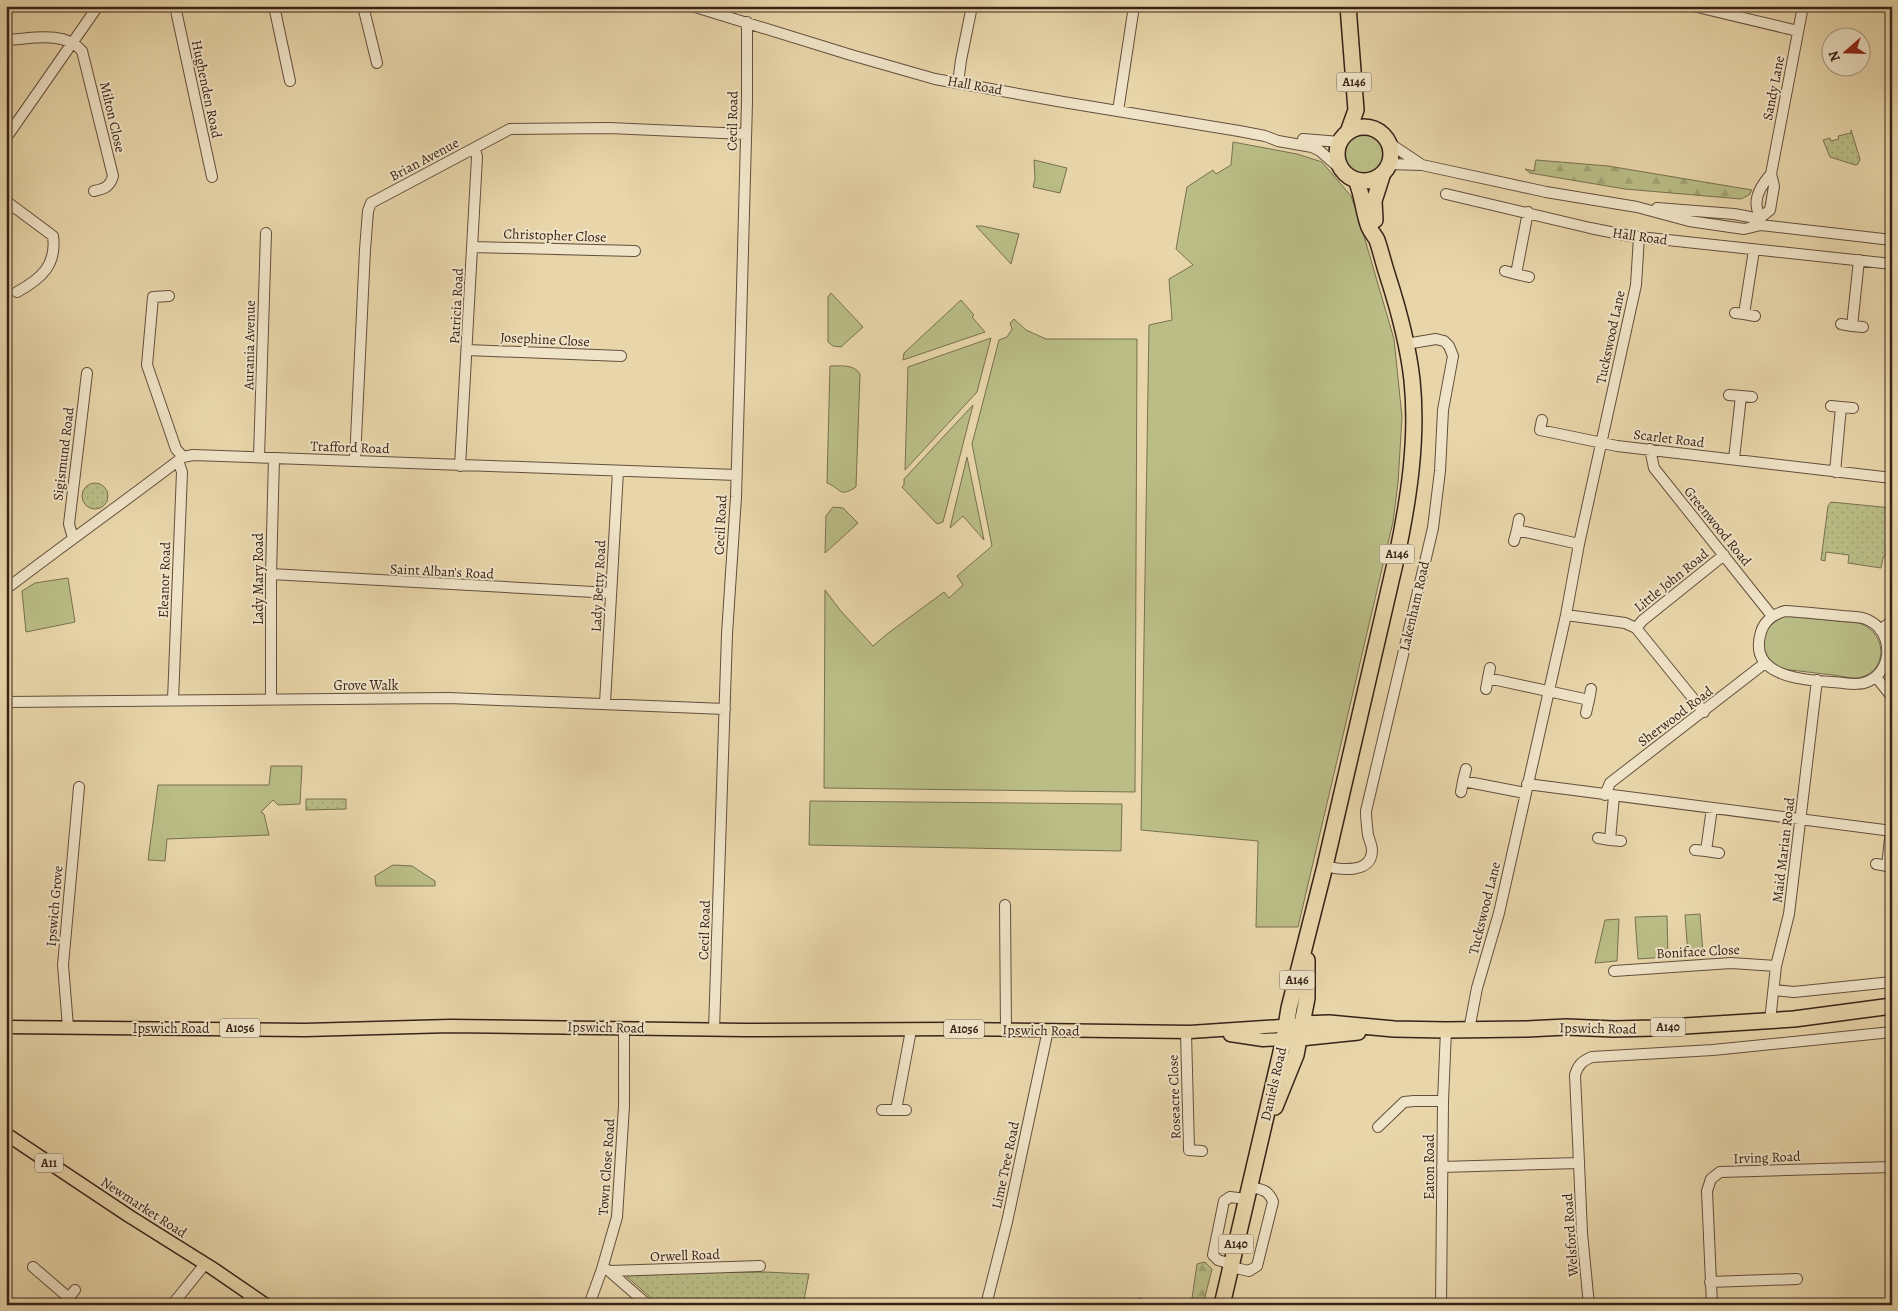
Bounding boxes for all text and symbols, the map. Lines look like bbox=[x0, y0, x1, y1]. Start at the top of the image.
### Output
north arrow bbox=[1820, 28, 1870, 78]
street label: Hughenden Road bbox=[187, 38, 226, 140]
text: N bbox=[1824, 48, 1845, 64]
street label: Sandy Lane bbox=[1758, 54, 1789, 122]
street label: Hall Road bbox=[946, 71, 1004, 100]
road number: A146 bbox=[1336, 72, 1372, 91]
street label: Milton Close bbox=[95, 80, 130, 154]
street label: Cecil Road bbox=[722, 90, 743, 151]
street label: Brian Avenue bbox=[386, 133, 462, 186]
street label: Hall Road bbox=[1611, 223, 1669, 250]
street label: Christopher Close bbox=[503, 224, 607, 247]
street label: Patricia Road bbox=[445, 267, 468, 345]
street label: Tuckswood Lane bbox=[1591, 289, 1630, 385]
street label: Aurania Avenue bbox=[239, 300, 260, 391]
street label: Josephine Close bbox=[500, 328, 590, 351]
street label: Sigismund Road bbox=[48, 406, 79, 502]
street label: Scarlet Road bbox=[1633, 425, 1706, 452]
street label: Trafford Road bbox=[310, 437, 390, 458]
street label: Greenwood Road bbox=[1680, 483, 1756, 570]
street label: Cecil Road bbox=[709, 494, 732, 555]
street label: Lady Mary Road bbox=[249, 532, 268, 625]
street label: Lady Betty Road bbox=[587, 539, 610, 632]
street label: Eleanor Road bbox=[154, 541, 175, 619]
road number: A146 bbox=[1380, 544, 1414, 564]
street label: Little John Road bbox=[1630, 544, 1713, 616]
street label: Saint Alban's Road bbox=[389, 559, 495, 584]
street label: Lakenham Road bbox=[1395, 559, 1434, 653]
street label: Grove Walk bbox=[334, 676, 398, 695]
street label: Sherwood Road bbox=[1634, 682, 1717, 751]
street label: Maid Marian Road bbox=[1768, 796, 1799, 904]
street label: Tuckswood Lane bbox=[1464, 860, 1505, 956]
street label: Ipswich Grove bbox=[41, 865, 68, 947]
street label: Cecil Road bbox=[694, 899, 715, 960]
street label: Boniface Close bbox=[1656, 940, 1740, 963]
road number: A146 bbox=[1280, 970, 1314, 990]
street label: Ipswich Road bbox=[567, 1017, 645, 1038]
road number: A1056 bbox=[220, 1018, 260, 1038]
street label: Ipswich Road bbox=[1559, 1018, 1637, 1039]
road number: A140 bbox=[1650, 1018, 1686, 1036]
street label: Ipswich Road bbox=[132, 1019, 210, 1038]
road number: A1056 bbox=[944, 1020, 984, 1038]
street label: Ipswich Road bbox=[1002, 1020, 1080, 1041]
street label: Daniels Road bbox=[1256, 1045, 1291, 1123]
street label: Roseacre Close bbox=[1164, 1054, 1185, 1140]
street label: Town Close Road bbox=[594, 1118, 619, 1216]
street label: Lime Tree Road bbox=[987, 1119, 1024, 1210]
street label: Eaton Road bbox=[1420, 1134, 1439, 1200]
street label: Irving Road bbox=[1733, 1147, 1801, 1168]
road number: A11 bbox=[35, 1154, 63, 1172]
street label: Newmarket Road bbox=[97, 1173, 191, 1243]
street label: Welsford Road bbox=[1558, 1192, 1583, 1278]
road number: A140 bbox=[1218, 1234, 1254, 1254]
street label: Orwell Road bbox=[650, 1245, 721, 1266]

